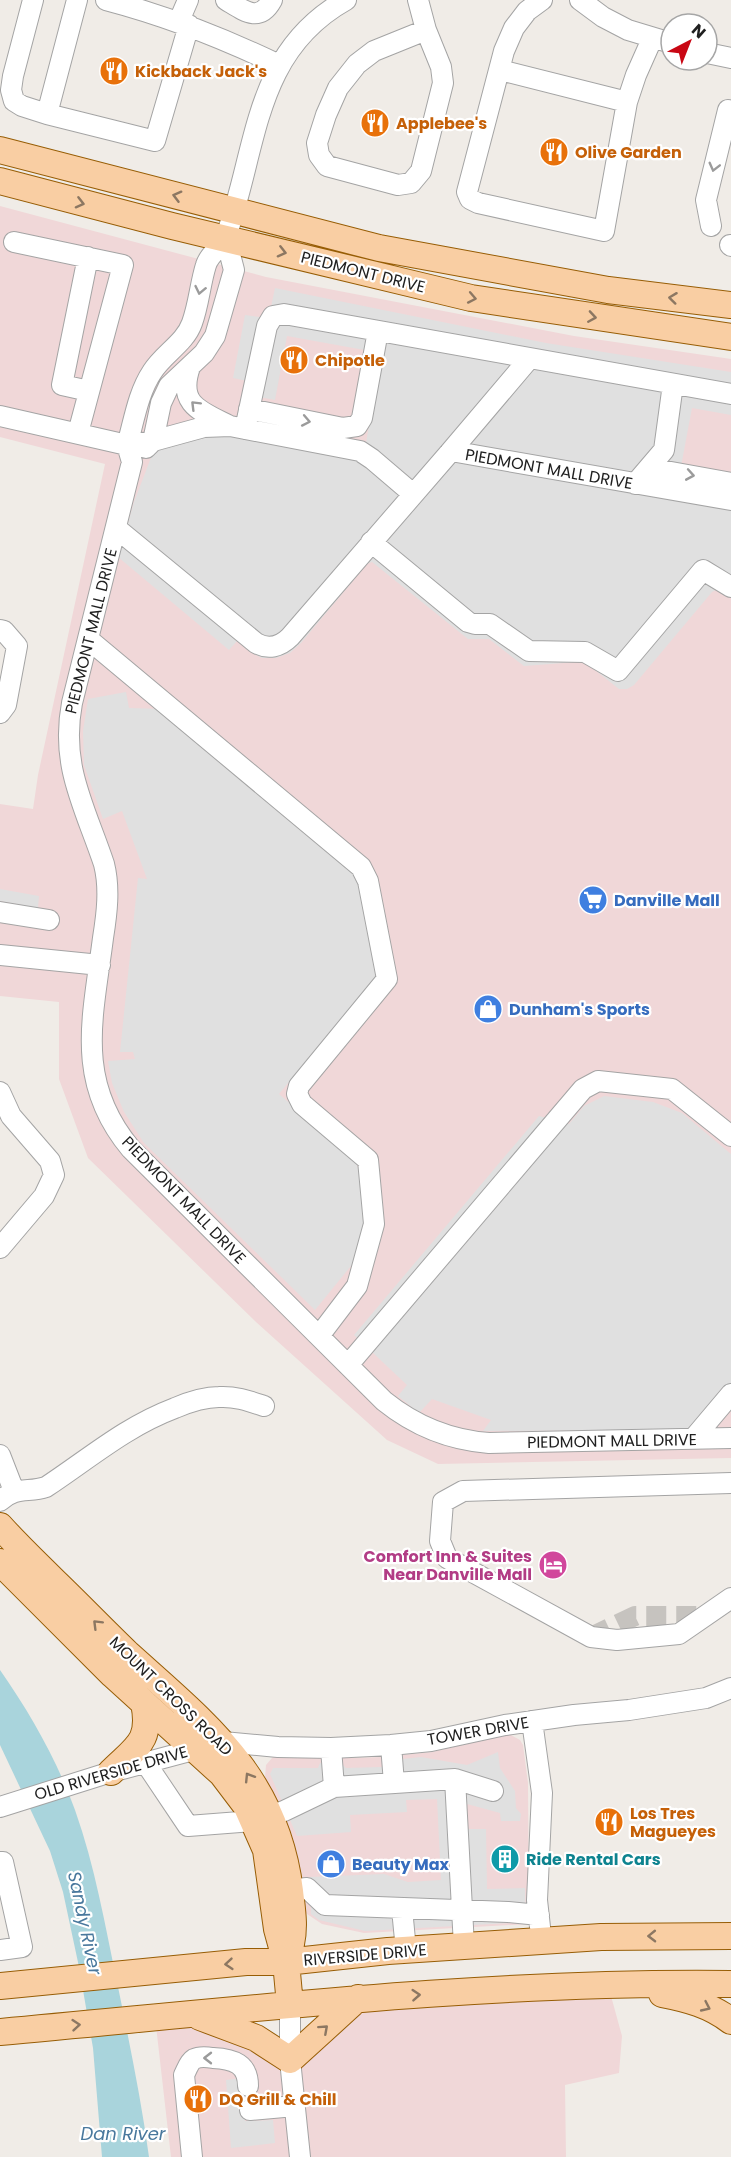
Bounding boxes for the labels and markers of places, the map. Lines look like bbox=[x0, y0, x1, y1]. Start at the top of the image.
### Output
restaurant icon: Kickback Jack's bbox=[98, 55, 130, 87]
place label: Kickback Jack's bbox=[135, 60, 267, 83]
restaurant icon: Applebee's bbox=[359, 107, 391, 139]
place label: Applebee's bbox=[396, 112, 487, 135]
restaurant icon: Olive Garden bbox=[538, 136, 570, 168]
place label: Olive Garden bbox=[575, 141, 682, 164]
restaurant icon: Chipotle bbox=[278, 344, 310, 376]
place label: Chipotle bbox=[315, 349, 385, 372]
supermarket icon: Danville Mall bbox=[577, 884, 609, 916]
place label: Danville Mall bbox=[614, 889, 720, 912]
shop icon: Dunham's Sports bbox=[472, 993, 504, 1025]
place label: Dunham's Sports bbox=[509, 998, 650, 1021]
place label: Comfort Inn & Suites Near Danville Mall bbox=[364, 1545, 532, 1586]
hotel icon: Comfort Inn & Suites Near Danville Mall bbox=[537, 1549, 569, 1581]
place label: Los Tres Magueyes bbox=[630, 1802, 716, 1843]
restaurant icon: Los Tres Magueyes bbox=[593, 1806, 625, 1838]
building icon: Ride Rental Cars bbox=[489, 1843, 521, 1875]
shop icon: Beauty Max bbox=[315, 1848, 347, 1880]
place label: Ride Rental Cars bbox=[526, 1848, 661, 1871]
place label: Beauty Max bbox=[352, 1853, 450, 1876]
restaurant icon: DQ Grill & Chill bbox=[182, 2083, 214, 2115]
place label: DQ Grill & Chill bbox=[219, 2088, 337, 2111]

